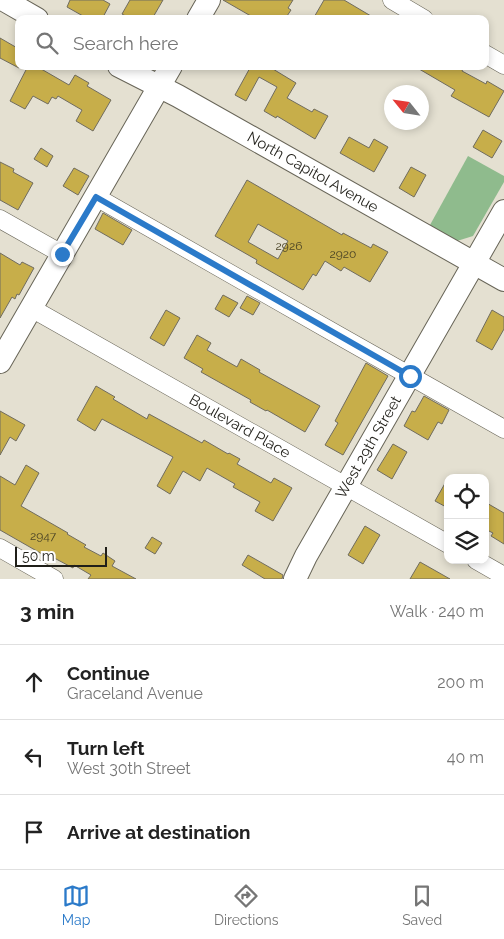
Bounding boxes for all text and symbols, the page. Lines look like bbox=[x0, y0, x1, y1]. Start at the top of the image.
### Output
search box bbox=[15, 15, 489, 70]
icon: search bbox=[33, 29, 61, 57]
text: Search here bbox=[73, 32, 179, 54]
north arrow bbox=[384, 85, 429, 130]
street label: North Capitol Avenue bbox=[244, 128, 382, 216]
house number: 2926 bbox=[276, 239, 302, 253]
route end bbox=[51, 243, 74, 266]
house number: 2920 bbox=[330, 247, 356, 261]
route start bbox=[399, 365, 422, 388]
street label: Boulevard Place bbox=[186, 390, 294, 462]
street label: West 29th Street bbox=[332, 393, 405, 502]
map controls bbox=[444, 474, 489, 564]
button: locate bbox=[444, 474, 489, 519]
button: layers bbox=[444, 519, 489, 564]
house number: 2947 bbox=[30, 529, 57, 543]
scale bar bbox=[15, 544, 108, 567]
text: 50 m bbox=[22, 548, 55, 564]
text: 3 min bbox=[20, 599, 74, 624]
text: Walk · 240 m bbox=[390, 602, 484, 621]
text: Continue bbox=[67, 662, 150, 684]
icon: ahead bbox=[20, 668, 48, 696]
text: 200 m bbox=[437, 673, 484, 692]
text: Graceland Avenue bbox=[67, 684, 203, 703]
text: Turn left bbox=[67, 737, 144, 759]
icon: left bbox=[20, 743, 48, 771]
text: 40 m bbox=[447, 748, 484, 767]
text: West 30th Street bbox=[67, 759, 191, 778]
icon: arrive bbox=[20, 818, 48, 846]
text: Arrive at destination bbox=[67, 821, 251, 843]
tab: Map bbox=[62, 882, 90, 928]
tab: Directions bbox=[214, 882, 279, 928]
tab: Saved bbox=[402, 882, 442, 928]

